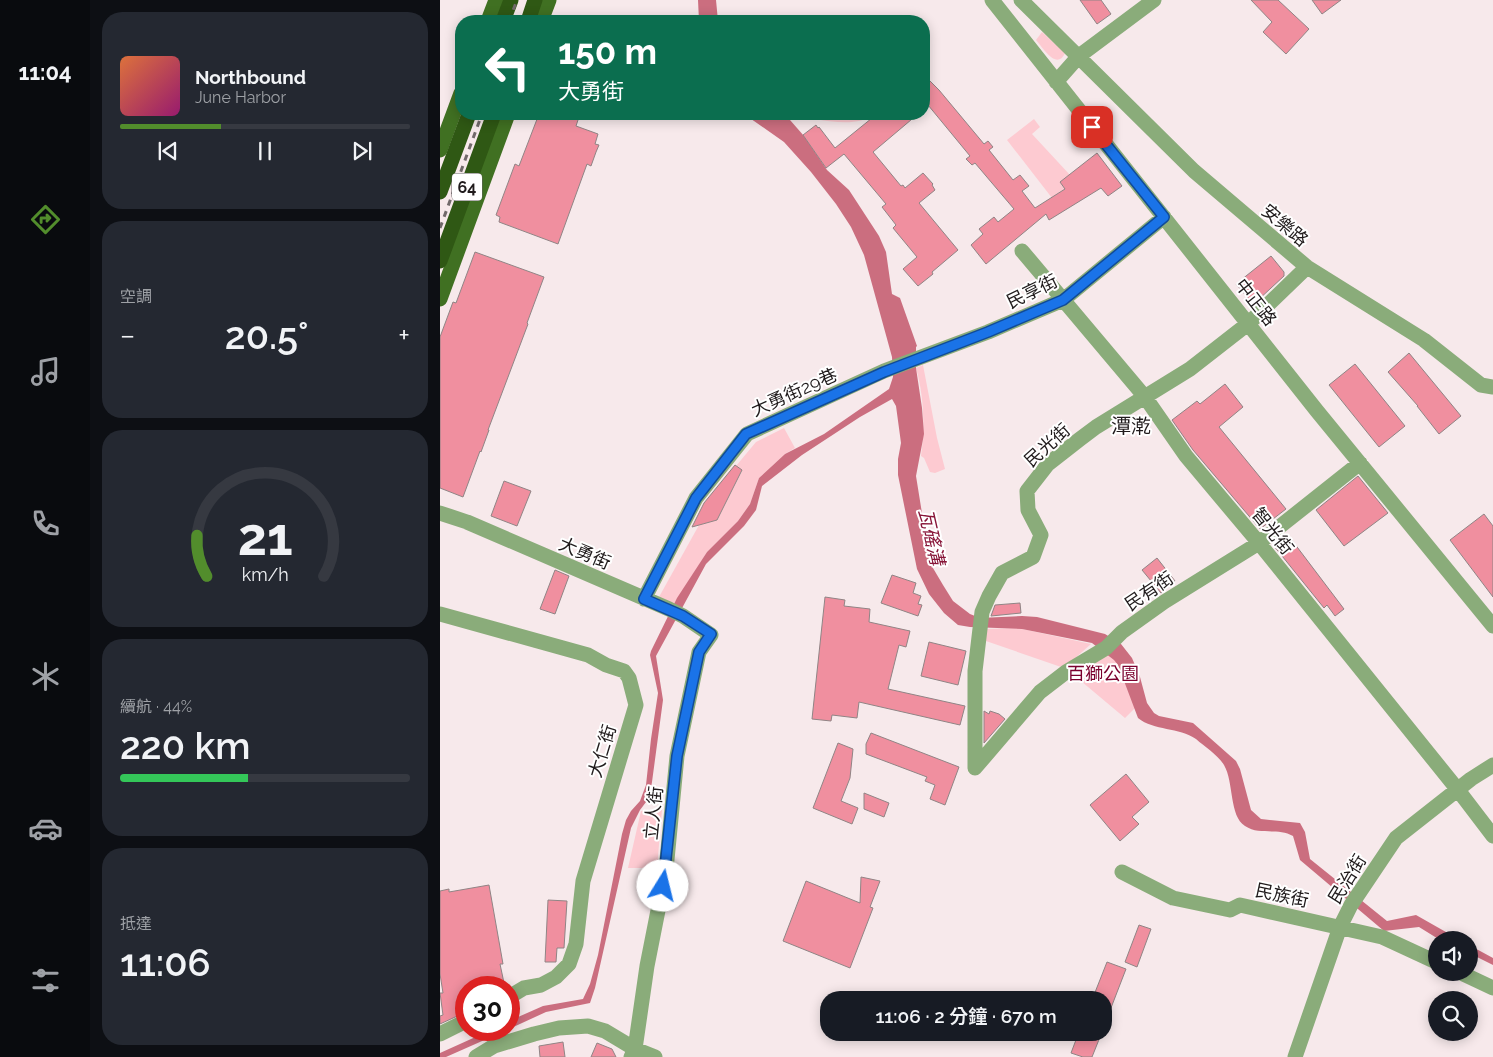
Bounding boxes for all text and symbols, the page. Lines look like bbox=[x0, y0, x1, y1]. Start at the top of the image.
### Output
text: 150 m bbox=[558, 31, 657, 72]
icon: left bbox=[475, 35, 540, 100]
text: 11:04 bbox=[18, 59, 72, 85]
text: Northbound bbox=[195, 66, 306, 88]
text: 大勇街 bbox=[558, 78, 624, 104]
text: June Harbor bbox=[195, 88, 286, 107]
pin bbox=[1071, 106, 1113, 148]
icon: arrive bbox=[1078, 113, 1106, 141]
icon: previous bbox=[154, 137, 182, 165]
icon: pause bbox=[251, 137, 279, 165]
icon: next bbox=[348, 137, 376, 165]
road number: 64 bbox=[452, 173, 482, 200]
street label: 安樂路 bbox=[1258, 200, 1312, 250]
icon: directions bbox=[28, 202, 63, 237]
street label: 民享街 bbox=[1003, 270, 1061, 312]
street label: 中正路 bbox=[1231, 274, 1281, 330]
text: 空調 bbox=[120, 287, 152, 306]
text: 20.5° bbox=[225, 313, 309, 358]
text: − bbox=[120, 319, 135, 352]
text: + bbox=[398, 319, 410, 352]
icon: music bbox=[28, 354, 63, 389]
street label: 大勇街29巷 bbox=[748, 364, 840, 420]
district label: 潭漧 bbox=[1111, 414, 1151, 438]
street label: 民光街 bbox=[1020, 419, 1074, 471]
street label: 智光街 bbox=[1248, 503, 1298, 559]
icon: phone bbox=[28, 506, 63, 541]
text: 21 bbox=[237, 506, 293, 567]
water label: 瓦磘溝 bbox=[915, 507, 950, 570]
street label: 大勇街 bbox=[556, 533, 614, 573]
text: km/h bbox=[241, 564, 289, 585]
street label: 民有街 bbox=[1121, 567, 1177, 615]
icon: climate bbox=[28, 659, 63, 694]
park label: 百獅公園 bbox=[1067, 663, 1139, 684]
text: 續航 · 44% bbox=[120, 697, 192, 716]
street label: 大仁街 bbox=[584, 722, 620, 780]
text: 220 km bbox=[120, 723, 251, 768]
street label: 立人街 bbox=[640, 785, 666, 841]
icon: car bbox=[28, 811, 63, 846]
street label: 民治街 bbox=[1324, 851, 1370, 907]
position arrow bbox=[636, 859, 688, 911]
street label: 民族街 bbox=[1253, 879, 1311, 911]
text: 抵達 bbox=[120, 914, 152, 933]
map controls bbox=[1428, 931, 1478, 1041]
button: sound bbox=[1428, 931, 1478, 981]
text: 11:06 bbox=[120, 940, 211, 985]
icon: filters bbox=[28, 963, 63, 998]
speed limit sign: 30 bbox=[455, 976, 520, 1041]
button: search bbox=[1428, 991, 1478, 1041]
text: 11:06 · 2 分鐘 · 670 m bbox=[875, 1005, 1057, 1027]

